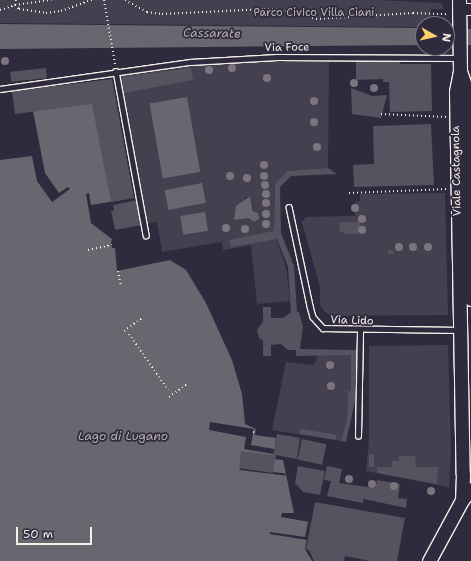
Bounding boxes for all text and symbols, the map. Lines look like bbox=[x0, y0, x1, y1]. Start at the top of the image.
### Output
park label: Parco Civico Villa Ciani bbox=[254, 6, 374, 20]
north arrow bbox=[415, 16, 455, 56]
water label: Cassarate bbox=[183, 26, 241, 42]
text: N bbox=[438, 32, 454, 43]
street label: Via Foce bbox=[264, 41, 310, 55]
street label: Viale Castagnola bbox=[450, 126, 464, 216]
street label: Via Lido bbox=[330, 314, 374, 328]
water label: Lago di Lugano bbox=[78, 430, 168, 444]
scale bar bbox=[18, 519, 94, 545]
text: 50 m bbox=[23, 526, 53, 542]

